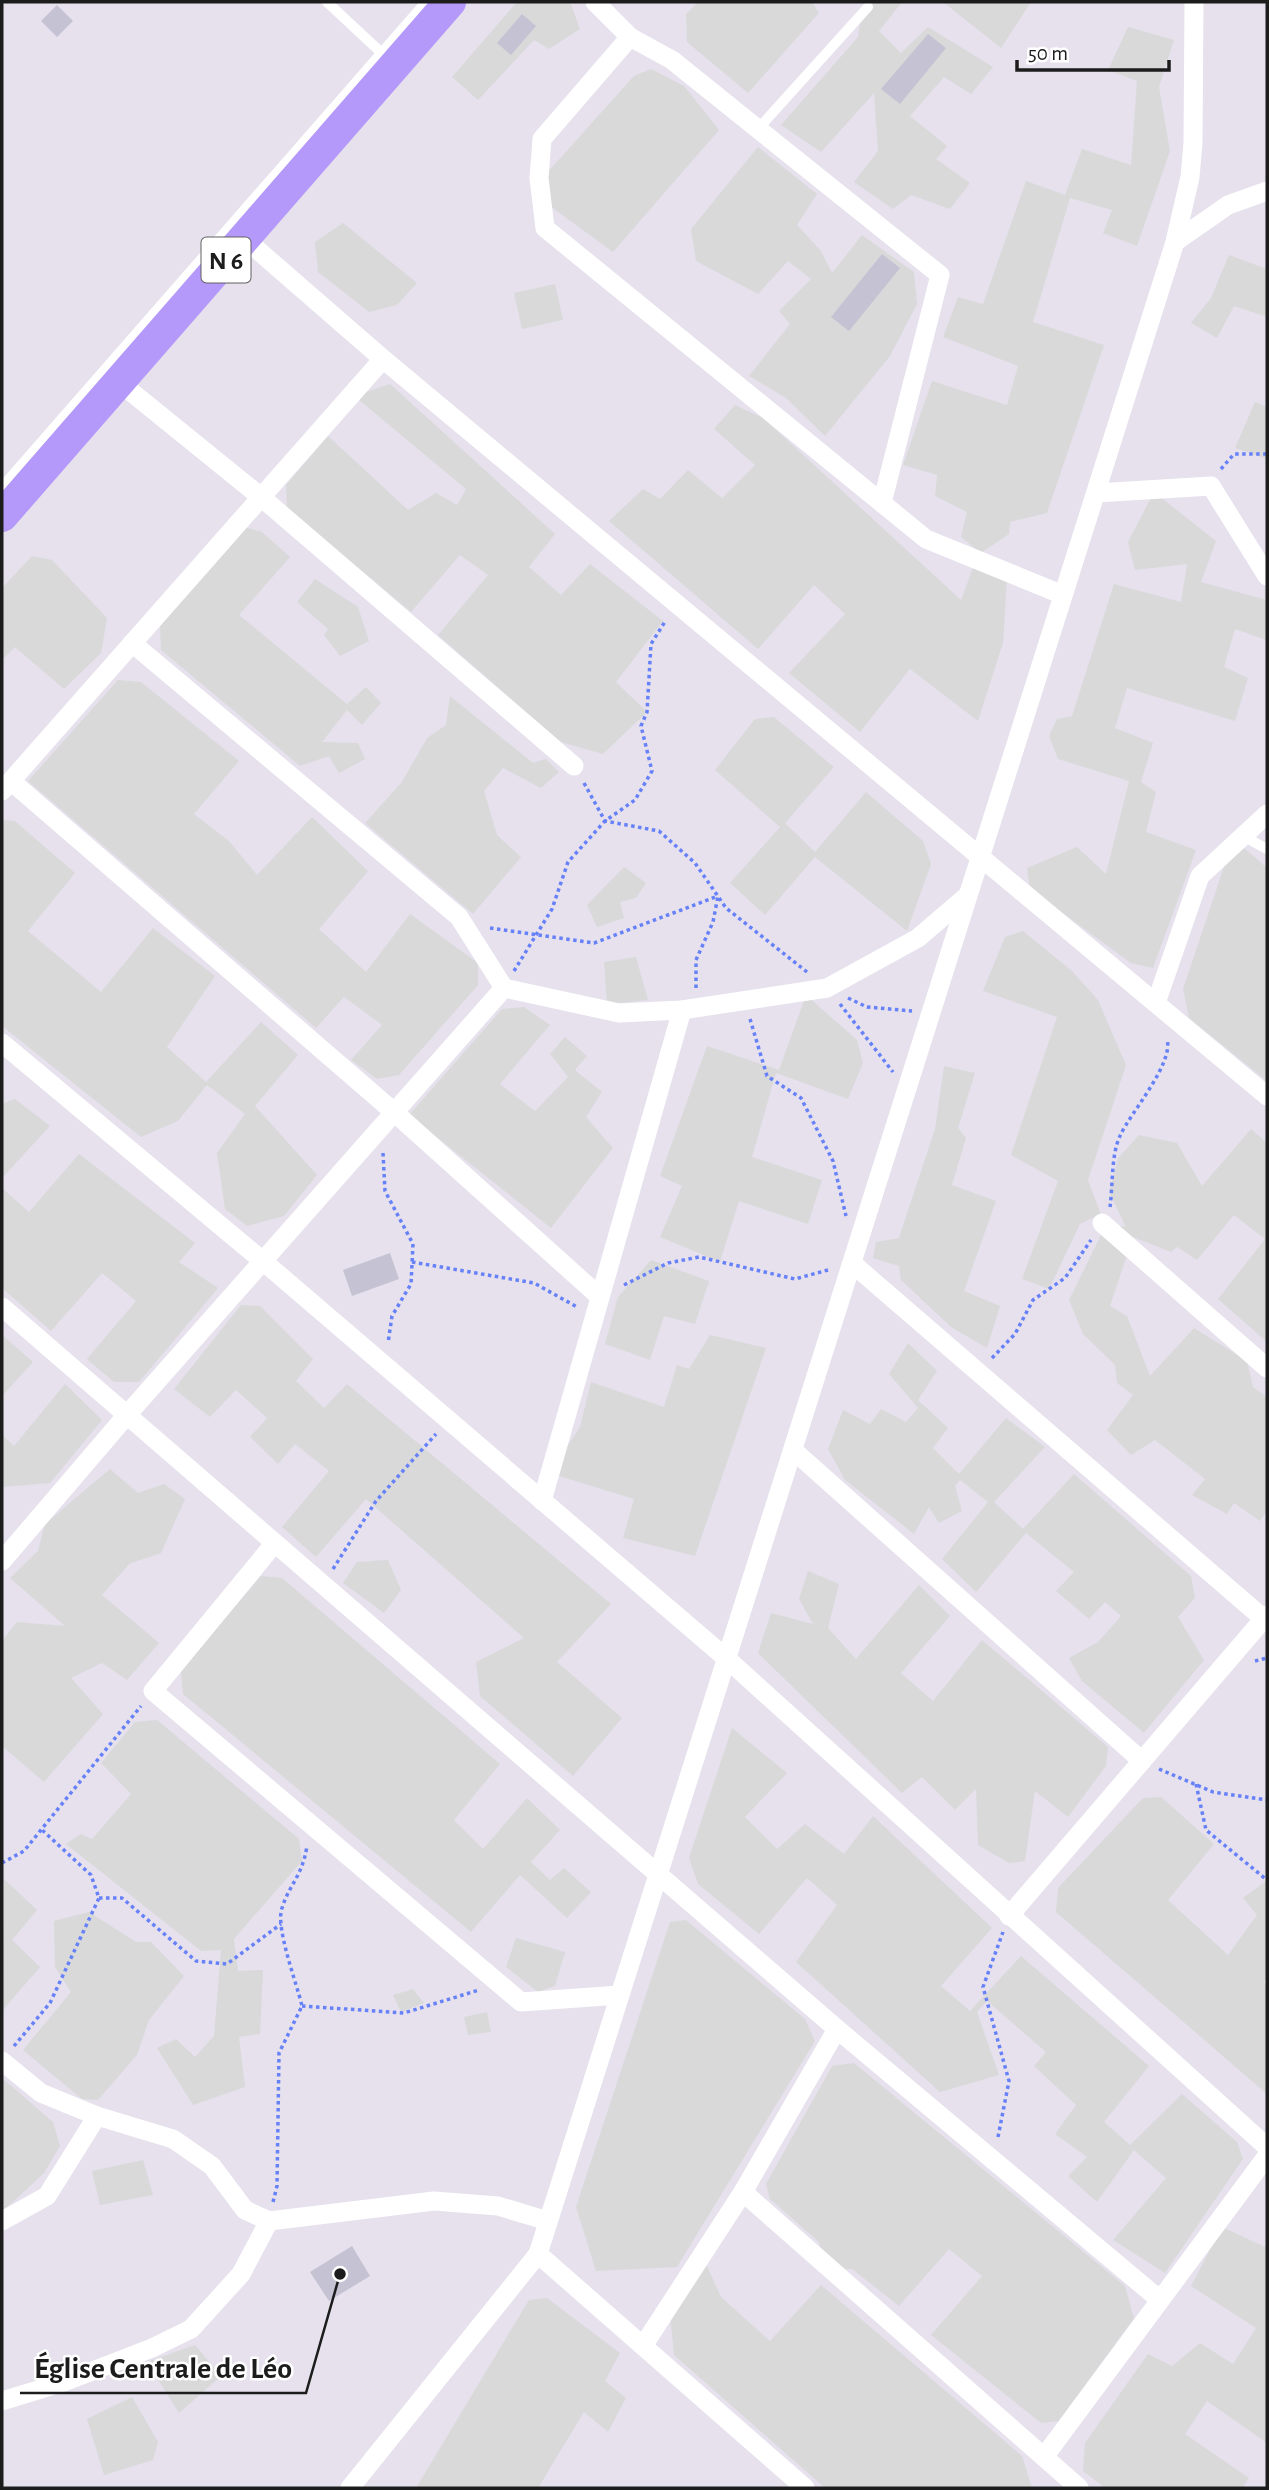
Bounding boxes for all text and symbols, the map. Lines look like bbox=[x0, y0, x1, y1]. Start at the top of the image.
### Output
scale bar bbox=[1017, 28, 1169, 72]
text: 50 m bbox=[1028, 43, 1068, 64]
road number: N 6 bbox=[202, 238, 250, 282]
callout: Église Centrale de Léo bbox=[20, 2342, 306, 2393]
text: Église Centrale de Léo bbox=[34, 2351, 292, 2384]

